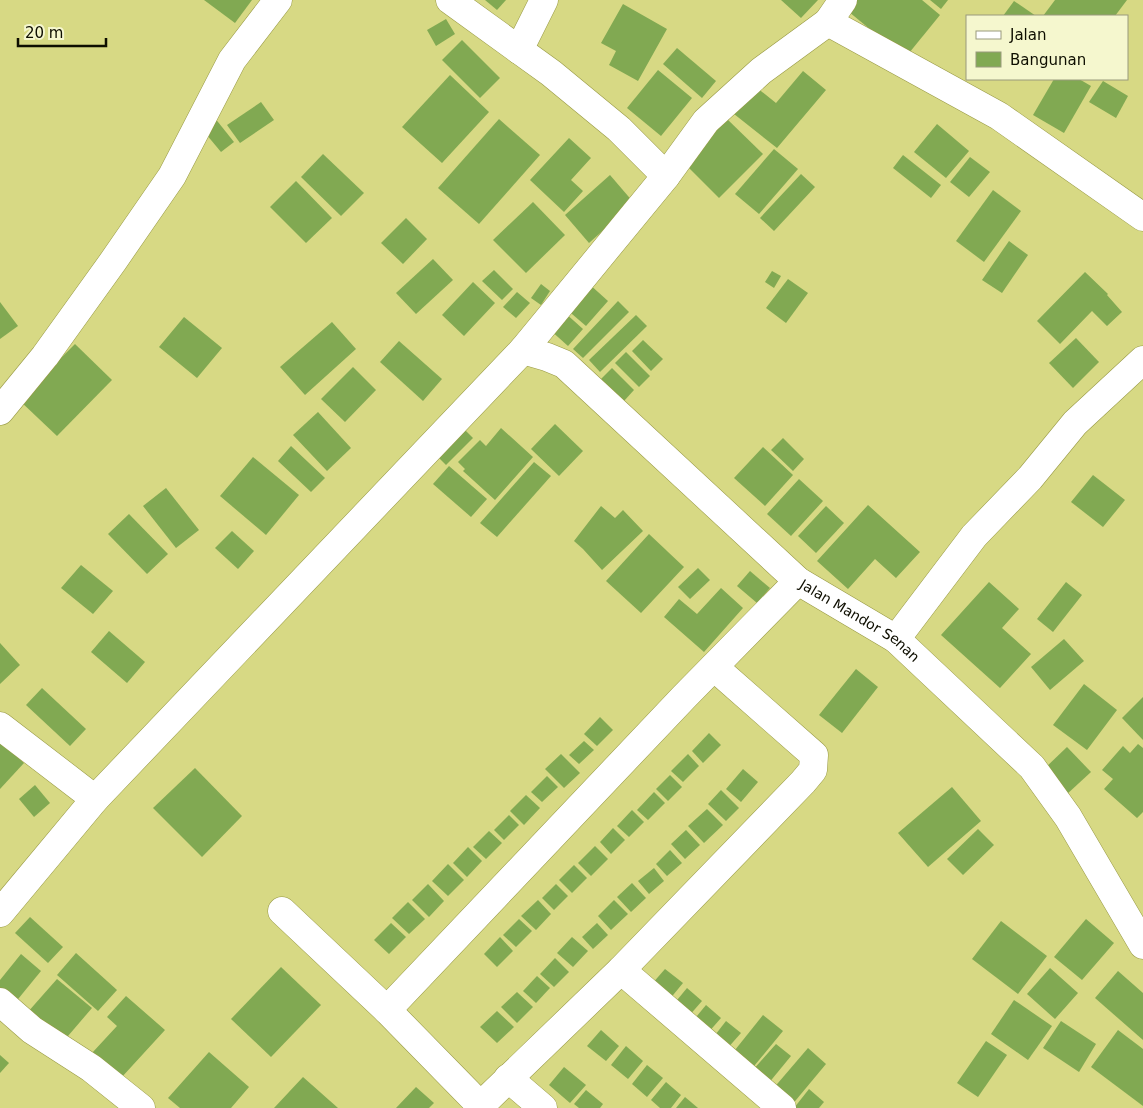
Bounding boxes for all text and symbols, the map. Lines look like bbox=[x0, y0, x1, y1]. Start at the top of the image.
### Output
scale bar bbox=[18, 15, 105, 47]
legend bbox=[966, 15, 1128, 80]
text: 20 m bbox=[25, 24, 63, 42]
text: Jalan bbox=[1009, 26, 1046, 44]
text: Bangunan bbox=[1010, 51, 1086, 69]
street label: Jalan Mandor Senan bbox=[796, 575, 923, 665]

